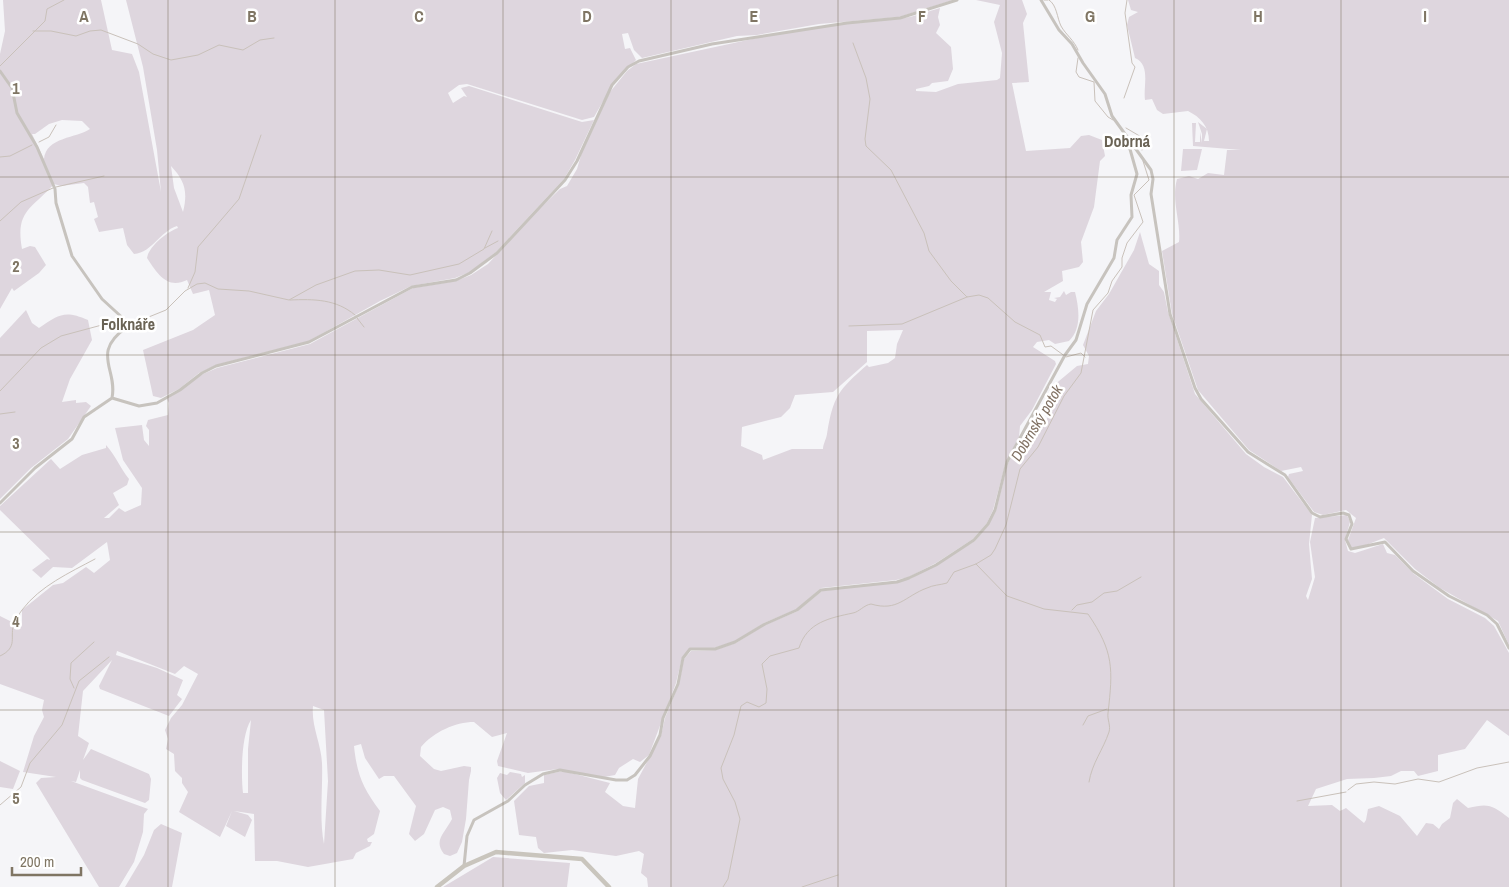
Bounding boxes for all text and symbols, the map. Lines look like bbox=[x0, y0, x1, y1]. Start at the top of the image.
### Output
text: A bbox=[79, 5, 89, 27]
text: B bbox=[247, 5, 257, 27]
text: C bbox=[414, 5, 424, 27]
text: D bbox=[582, 5, 592, 27]
text: E bbox=[750, 5, 759, 27]
text: F bbox=[918, 5, 926, 27]
text: G bbox=[1085, 5, 1095, 27]
text: H bbox=[1253, 5, 1263, 27]
text: I bbox=[1423, 5, 1427, 27]
text: 1 bbox=[12, 77, 20, 99]
district label: Dobrná bbox=[1104, 130, 1151, 152]
text: 2 bbox=[12, 255, 20, 277]
district label: Folknáře bbox=[101, 313, 155, 335]
water label: Dobrnský potok bbox=[1006, 380, 1068, 465]
text: 3 bbox=[12, 432, 20, 454]
text: 4 bbox=[12, 610, 20, 632]
text: 5 bbox=[12, 787, 20, 809]
scale bar bbox=[12, 844, 81, 876]
text: 200 m bbox=[20, 851, 54, 872]

